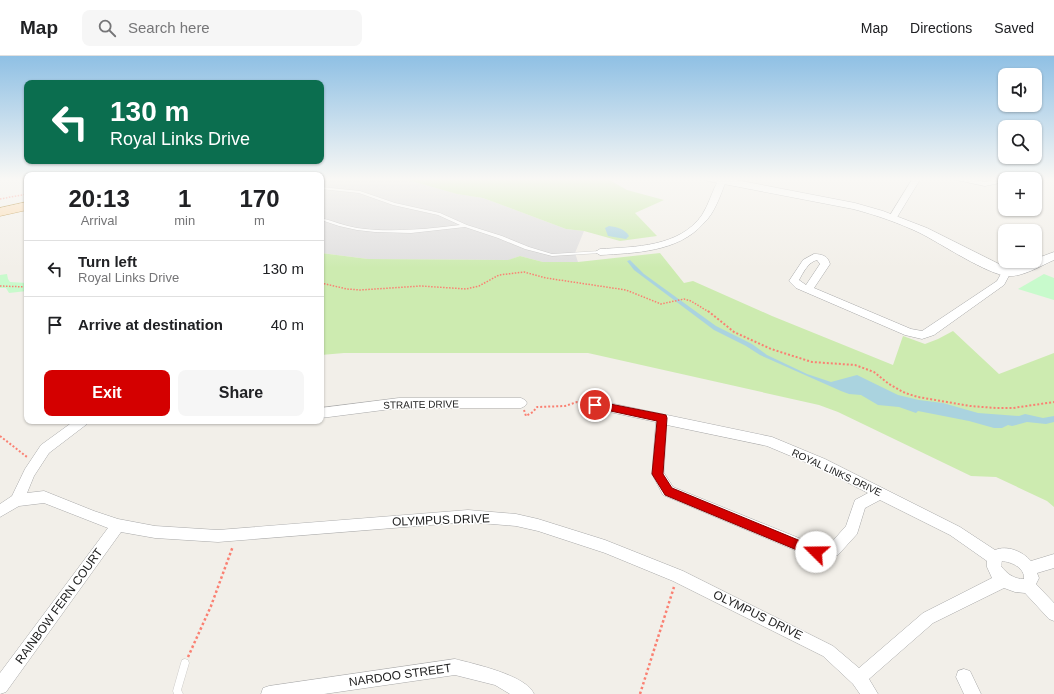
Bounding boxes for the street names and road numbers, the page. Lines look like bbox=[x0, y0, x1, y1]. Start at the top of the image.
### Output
street label: STRAITE DRIVE bbox=[383, 398, 459, 411]
street label: ROYAL LINKS DRIVE bbox=[790, 447, 884, 498]
street label: OLYMPUS DRIVE bbox=[392, 511, 490, 529]
street label: RAINBOW FERN COURT bbox=[12, 545, 106, 666]
street label: OLYMPUS DRIVE bbox=[711, 587, 805, 643]
street label: NARDOO STREET bbox=[348, 661, 453, 689]

